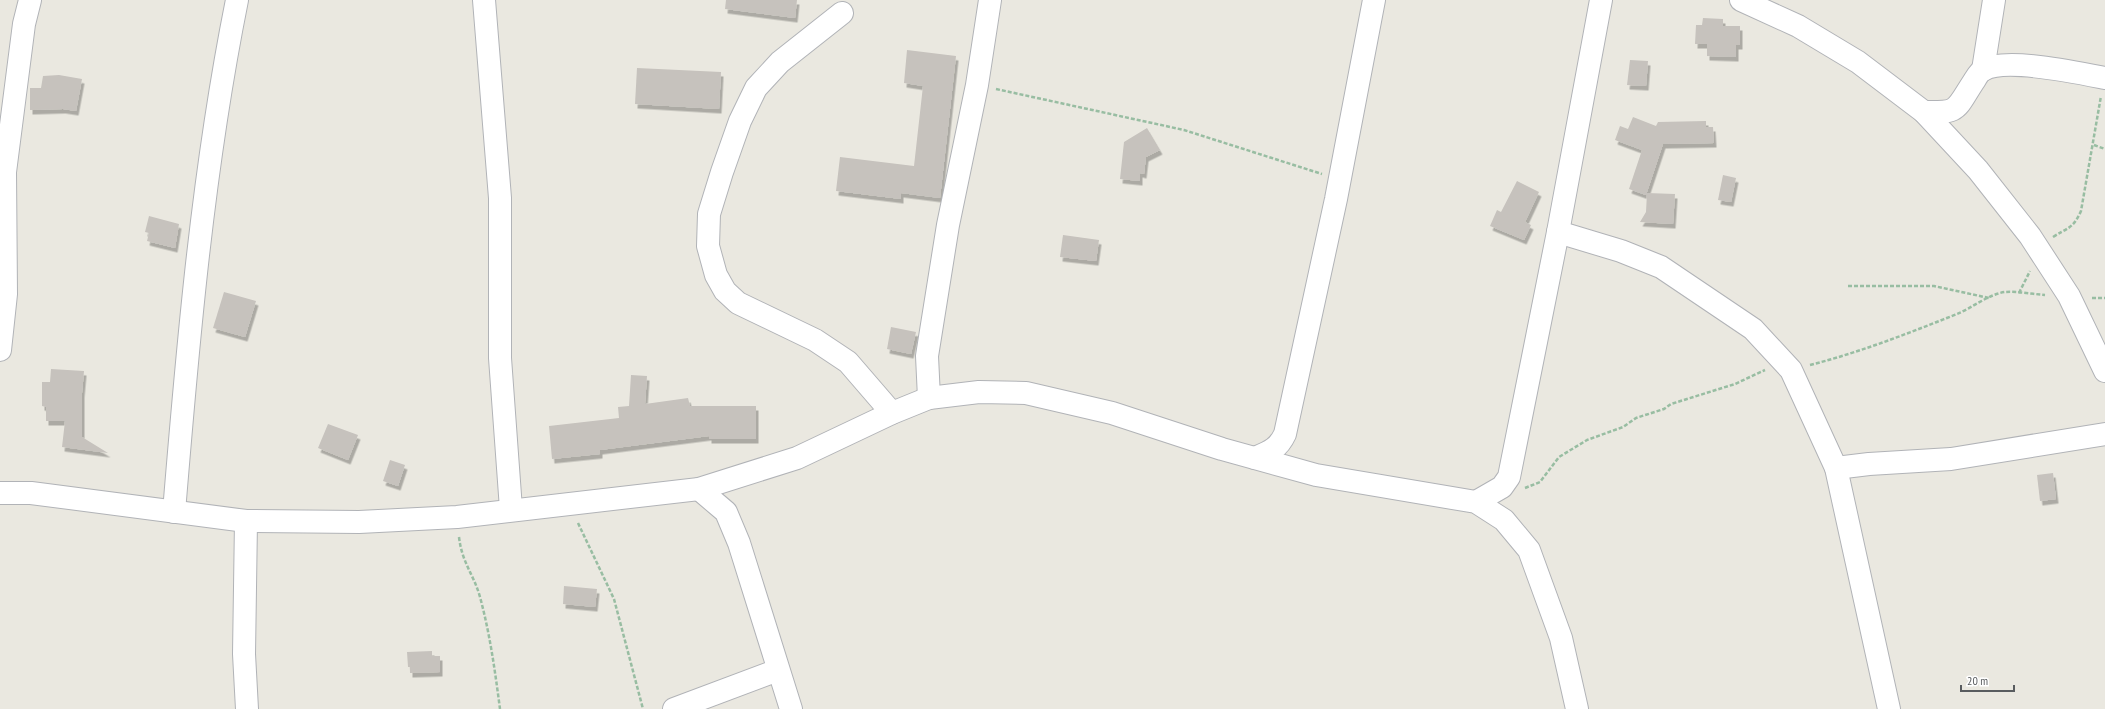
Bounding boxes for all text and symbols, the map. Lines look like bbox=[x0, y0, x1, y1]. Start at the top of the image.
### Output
scale bar bbox=[1961, 667, 2014, 693]
text: 20 m bbox=[1967, 673, 1988, 688]

